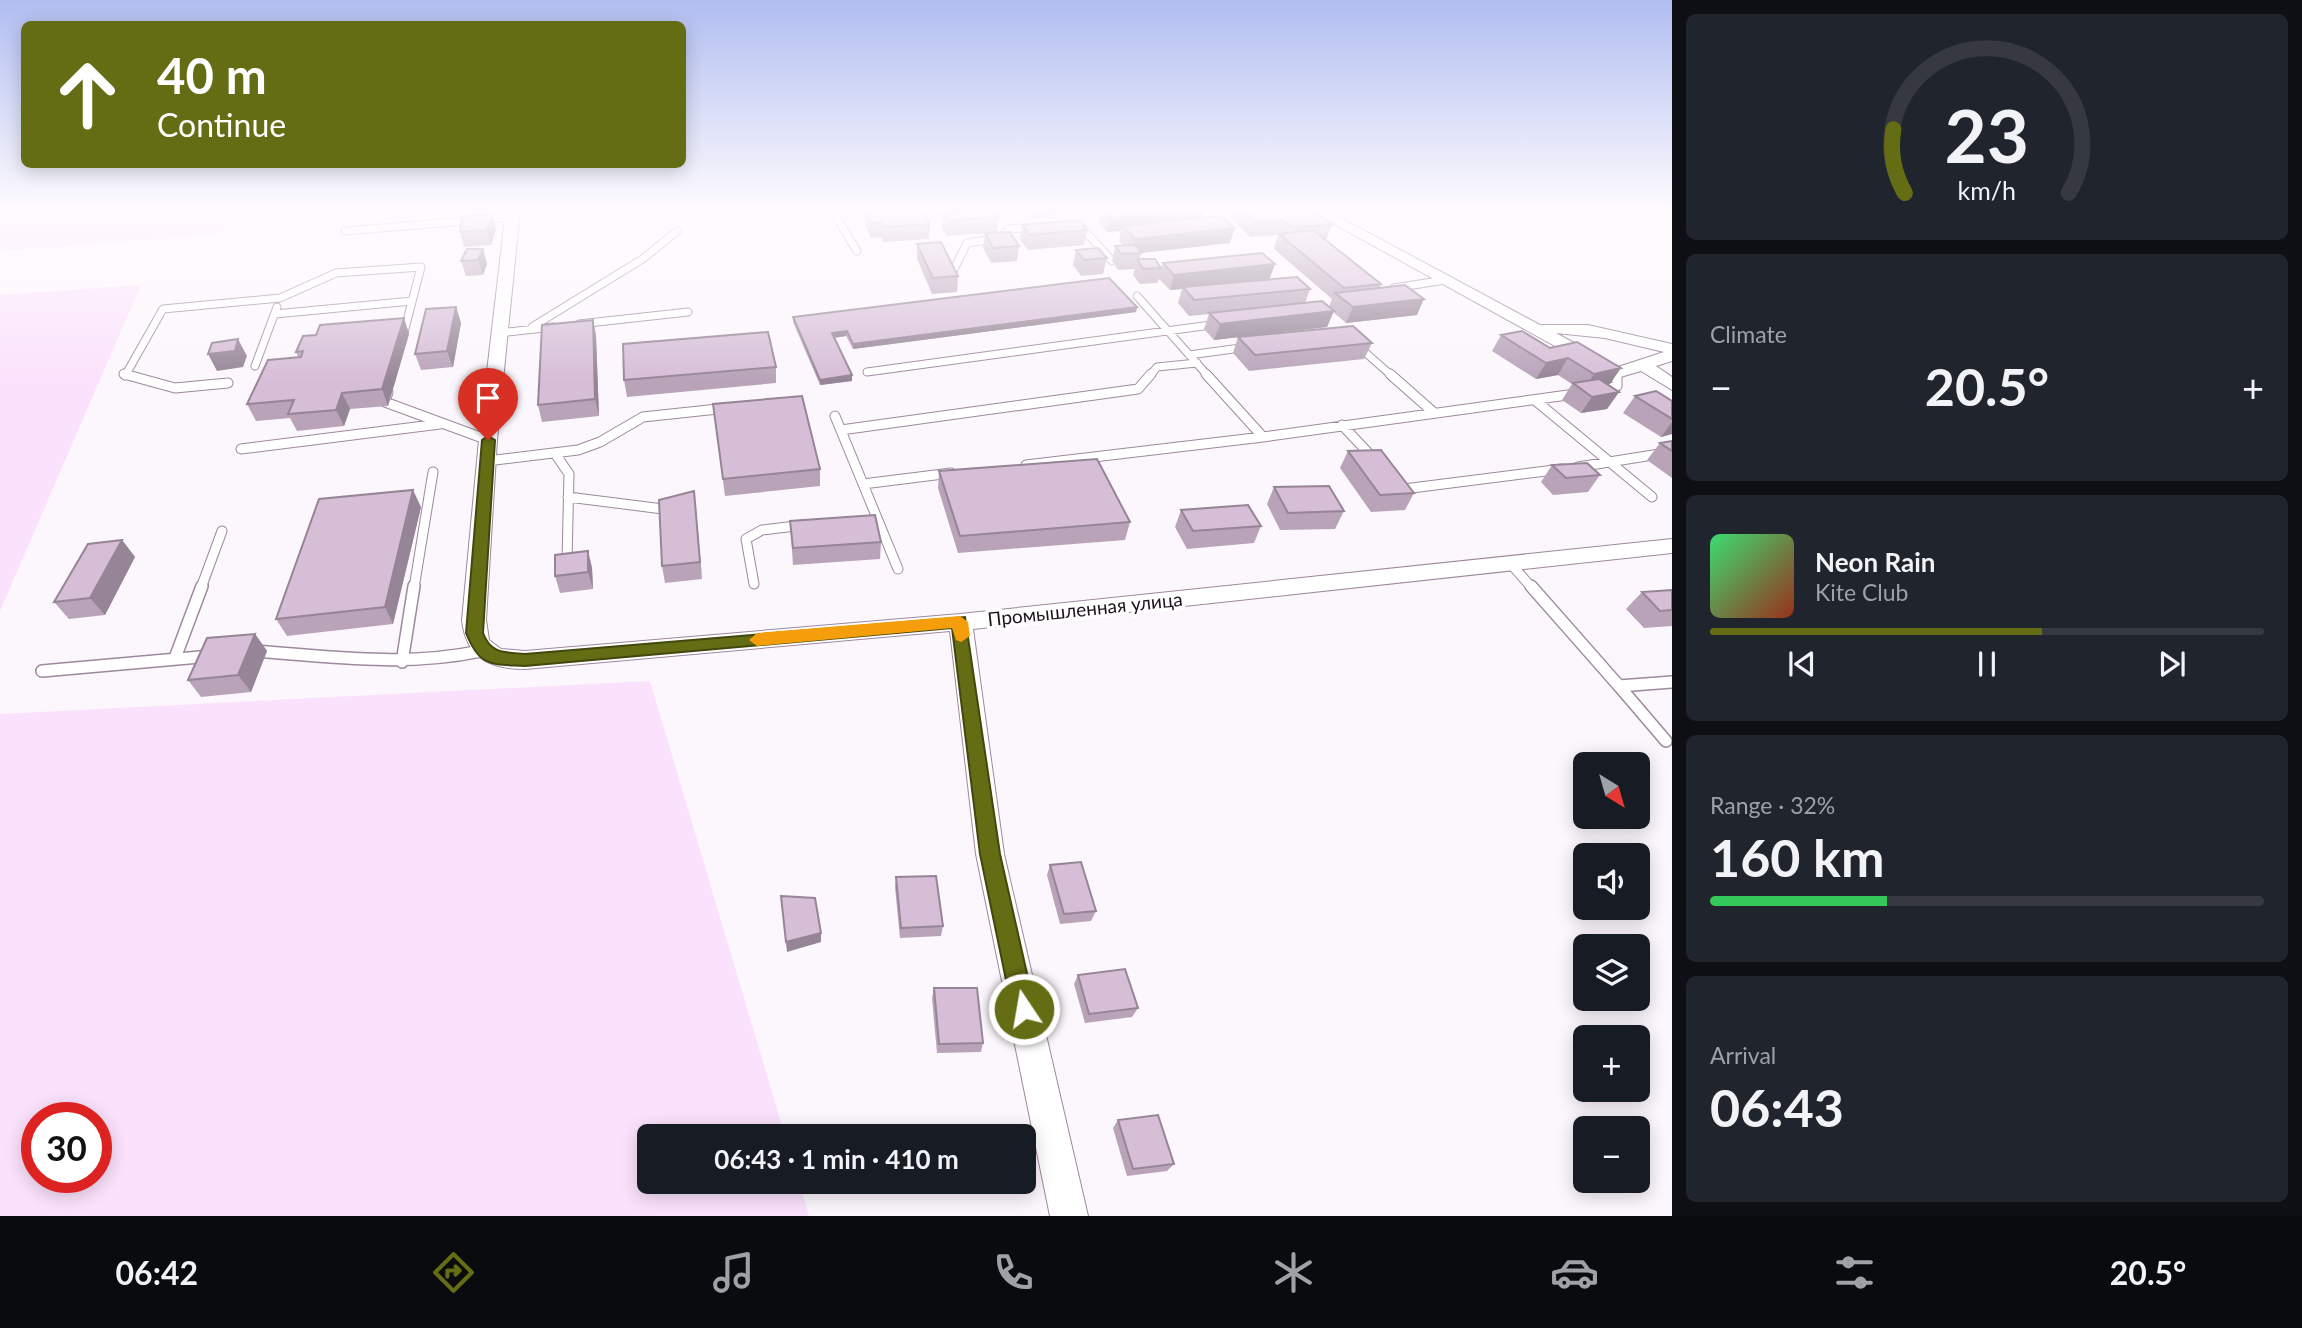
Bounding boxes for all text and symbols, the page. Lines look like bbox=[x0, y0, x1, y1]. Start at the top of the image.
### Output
text: 40 m bbox=[157, 46, 267, 104]
icon: ahead bbox=[42, 49, 133, 140]
text: 23 bbox=[1945, 92, 2029, 180]
text: Continue bbox=[157, 105, 286, 144]
text: km/h bbox=[1958, 175, 2016, 205]
text: Climate bbox=[1710, 320, 1787, 348]
text: 20.5° bbox=[1925, 355, 2049, 417]
text: − bbox=[1710, 364, 1732, 410]
text: + bbox=[2242, 364, 2264, 410]
pin bbox=[458, 368, 518, 440]
icon: arrive bbox=[469, 379, 507, 417]
text: Neon Rain bbox=[1815, 546, 1935, 578]
text: Kite Club bbox=[1815, 578, 1908, 606]
street label: Промышленная улица bbox=[986, 587, 1184, 630]
icon: previous bbox=[1783, 645, 1821, 683]
icon: pause bbox=[1968, 645, 2006, 683]
icon: next bbox=[2153, 645, 2191, 683]
north arrow bbox=[1573, 752, 1650, 830]
map controls bbox=[1573, 752, 1650, 1193]
text: Range · 32% bbox=[1710, 791, 1835, 819]
text: 160 km bbox=[1710, 826, 1884, 888]
button: sound bbox=[1573, 843, 1650, 920]
button: layers bbox=[1573, 934, 1650, 1011]
position arrow bbox=[987, 972, 1061, 1046]
button: + bbox=[1573, 1025, 1650, 1102]
text: Arrival bbox=[1710, 1041, 1776, 1069]
text: 06:43 bbox=[1710, 1076, 1844, 1138]
speed limit sign: 30 bbox=[21, 1102, 112, 1193]
button: − bbox=[1573, 1116, 1650, 1193]
text: 06:43 · 1 min · 410 m bbox=[714, 1143, 959, 1175]
icon: directions bbox=[429, 1248, 478, 1297]
icon: music bbox=[709, 1248, 758, 1297]
icon: phone bbox=[989, 1248, 1038, 1297]
icon: climate bbox=[1269, 1248, 1318, 1297]
icon: car bbox=[1550, 1248, 1599, 1297]
icon: filters bbox=[1830, 1248, 1879, 1297]
text: 06:42 bbox=[116, 1253, 198, 1292]
text: 20.5° bbox=[2110, 1253, 2186, 1292]

